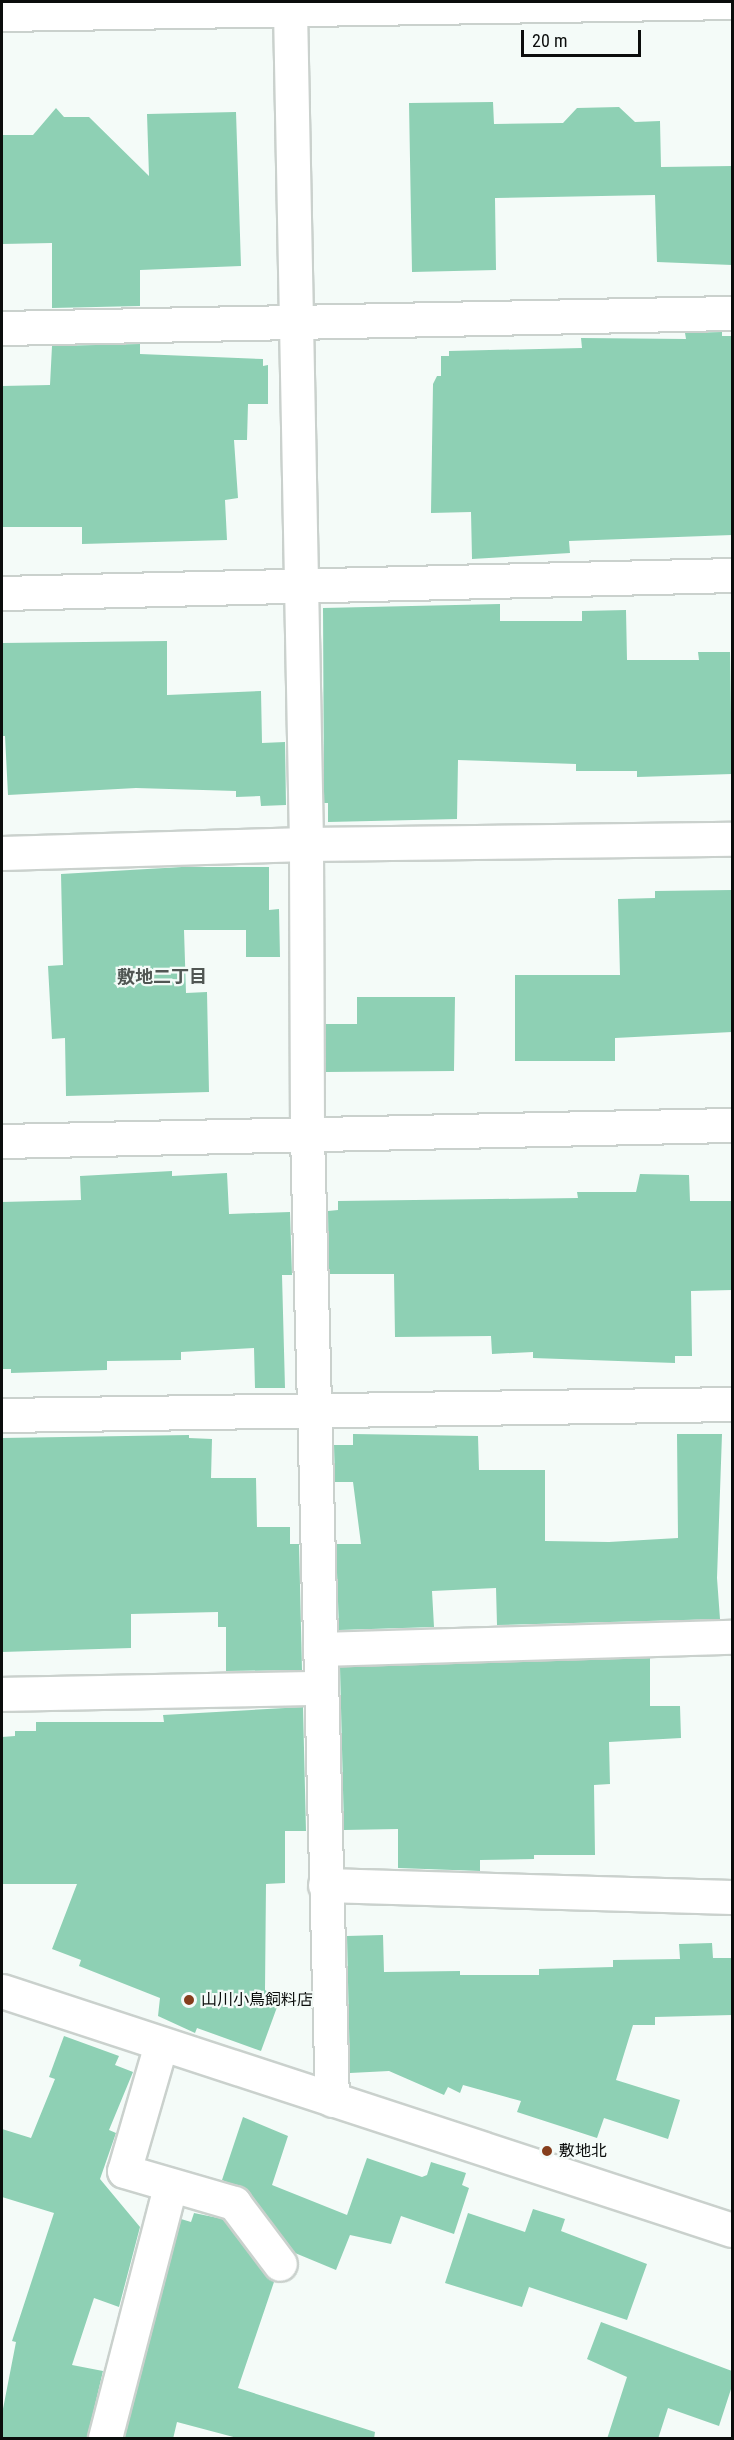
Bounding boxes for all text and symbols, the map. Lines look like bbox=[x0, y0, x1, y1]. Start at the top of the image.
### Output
scale bar bbox=[524, 18, 644, 56]
text: 20 m bbox=[532, 30, 567, 51]
district label: 敷地二丁目 bbox=[117, 966, 207, 988]
place label: 山川小鳥飼料店 bbox=[201, 1990, 313, 2010]
marker: 山川小鳥飼料店 bbox=[182, 1993, 196, 2007]
place label: 敷地北 bbox=[559, 2141, 607, 2161]
marker: 敷地北 bbox=[540, 2144, 554, 2158]

